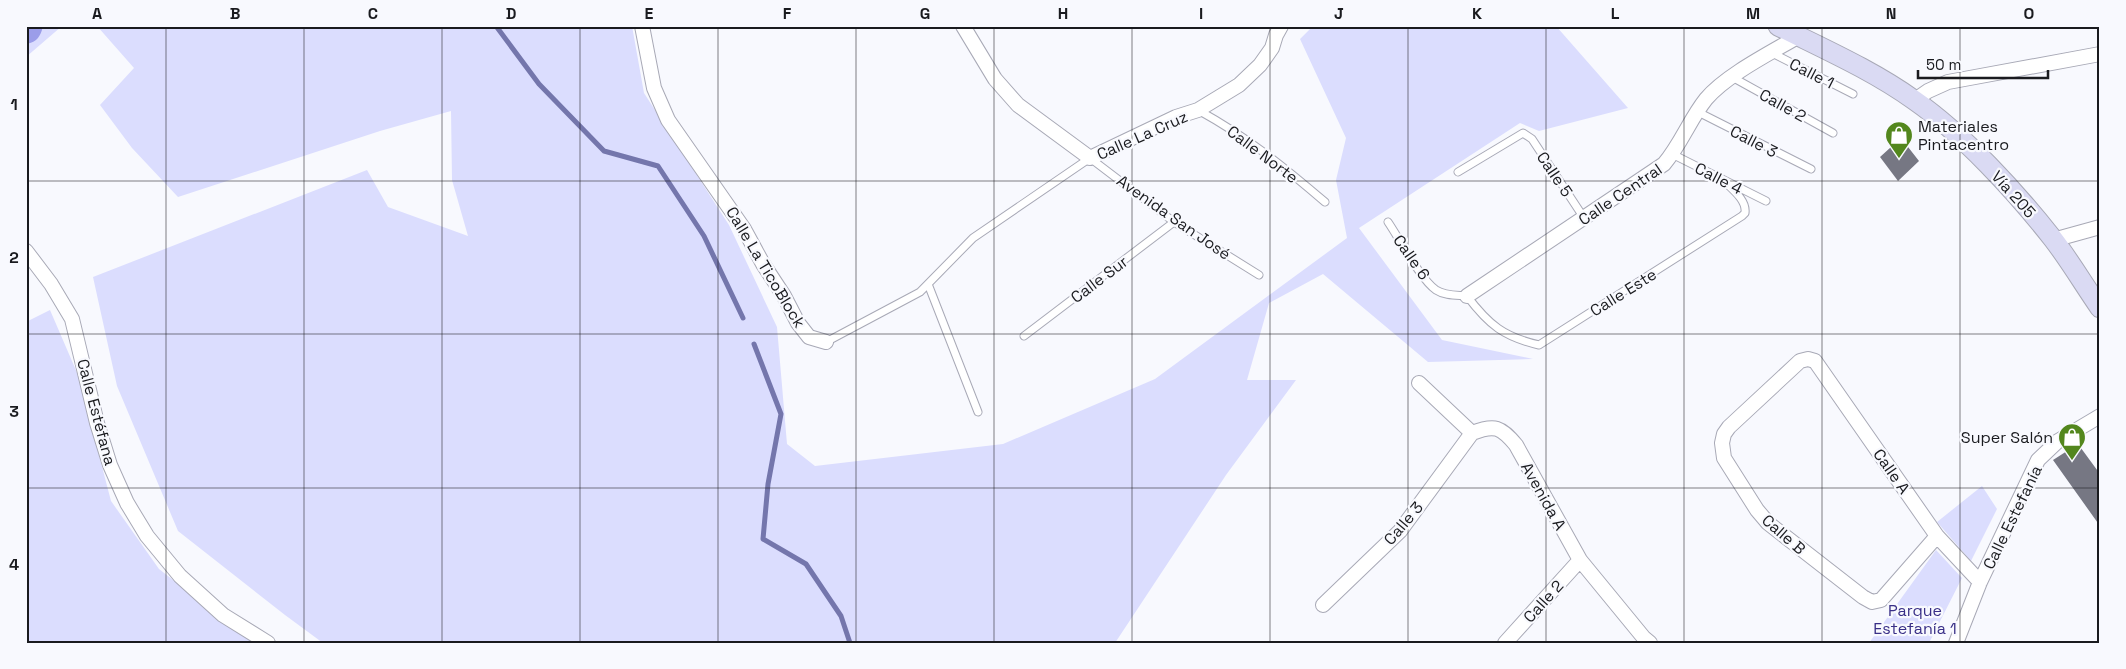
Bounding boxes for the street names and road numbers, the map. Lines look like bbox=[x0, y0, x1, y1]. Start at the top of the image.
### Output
street label: Calle 1 bbox=[1786, 53, 1838, 94]
street label: Calle 2 bbox=[1756, 84, 1810, 127]
street label: Calle La Cruz bbox=[1093, 106, 1191, 165]
street label: Calle Norte bbox=[1223, 121, 1303, 188]
street label: Calle 3 bbox=[1726, 121, 1781, 162]
street label: Calle 5 bbox=[1532, 147, 1577, 201]
street label: Calle 4 bbox=[1691, 158, 1746, 199]
street label: Calle Central bbox=[1574, 159, 1666, 230]
street label: Vía 205 bbox=[1987, 166, 2040, 222]
street label: Avenida San José bbox=[1113, 170, 1235, 265]
street label: Calle La TicoBlock bbox=[721, 203, 810, 332]
street label: Calle 6 bbox=[1388, 230, 1435, 284]
street label: Calle Sur bbox=[1066, 251, 1132, 308]
street label: Calle Este bbox=[1586, 264, 1661, 321]
street label: Calle Estéfana bbox=[72, 357, 121, 468]
street label: Calle A bbox=[1868, 444, 1915, 498]
street label: Avenida A bbox=[1516, 458, 1571, 534]
street label: Calle Estefanía bbox=[1978, 462, 2047, 573]
street label: Calle 3 bbox=[1379, 497, 1428, 549]
street label: Calle B bbox=[1757, 510, 1810, 559]
street label: Calle 2 bbox=[1519, 576, 1568, 627]

